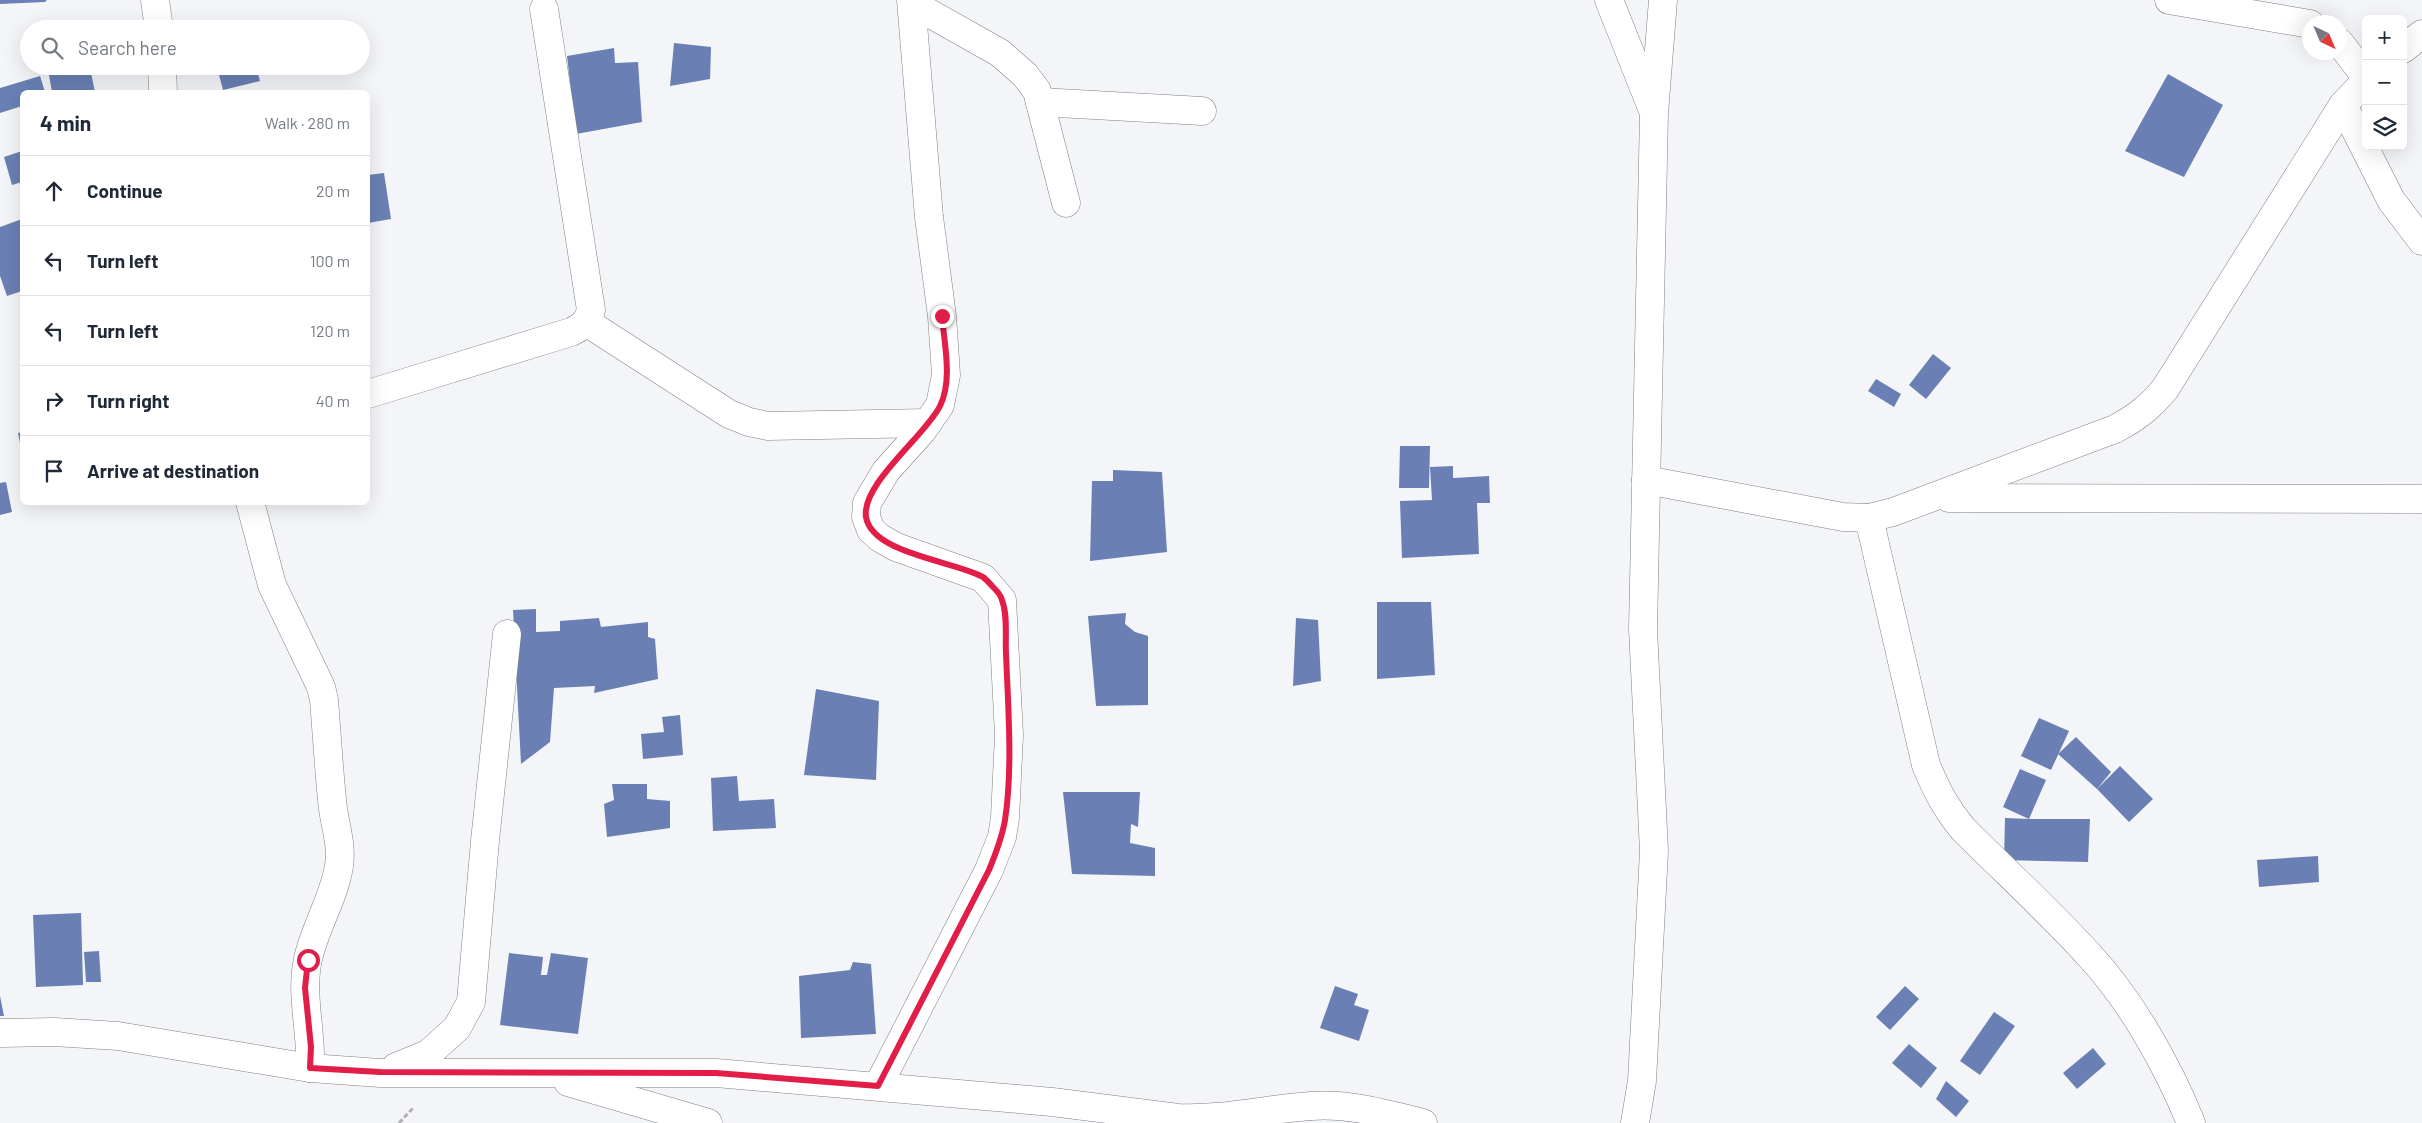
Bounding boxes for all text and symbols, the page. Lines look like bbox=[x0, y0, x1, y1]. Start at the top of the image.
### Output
north arrow bbox=[2302, 15, 2347, 60]
map controls bbox=[2362, 15, 2407, 150]
button: + bbox=[2362, 15, 2407, 60]
search box bbox=[20, 20, 370, 75]
icon: search bbox=[38, 34, 66, 62]
text: Search here bbox=[78, 36, 177, 59]
button: − bbox=[2362, 60, 2407, 105]
button: layers bbox=[2362, 105, 2407, 150]
text: 4 min bbox=[40, 110, 91, 135]
text: Walk · 280 m bbox=[265, 113, 350, 132]
icon: ahead bbox=[40, 177, 68, 205]
text: Continue bbox=[87, 179, 163, 202]
text: 20 m bbox=[316, 181, 350, 200]
icon: left bbox=[40, 247, 68, 275]
text: Turn left bbox=[87, 249, 158, 272]
text: 100 m bbox=[310, 251, 350, 270]
route end bbox=[931, 305, 954, 328]
icon: left bbox=[40, 317, 68, 345]
text: Turn left bbox=[87, 319, 158, 342]
text: 120 m bbox=[310, 321, 350, 340]
icon: right bbox=[40, 387, 68, 415]
text: Turn right bbox=[87, 389, 169, 412]
text: 40 m bbox=[316, 391, 350, 410]
icon: arrive bbox=[40, 457, 68, 485]
text: Arrive at destination bbox=[87, 459, 259, 482]
route start bbox=[297, 949, 320, 972]

